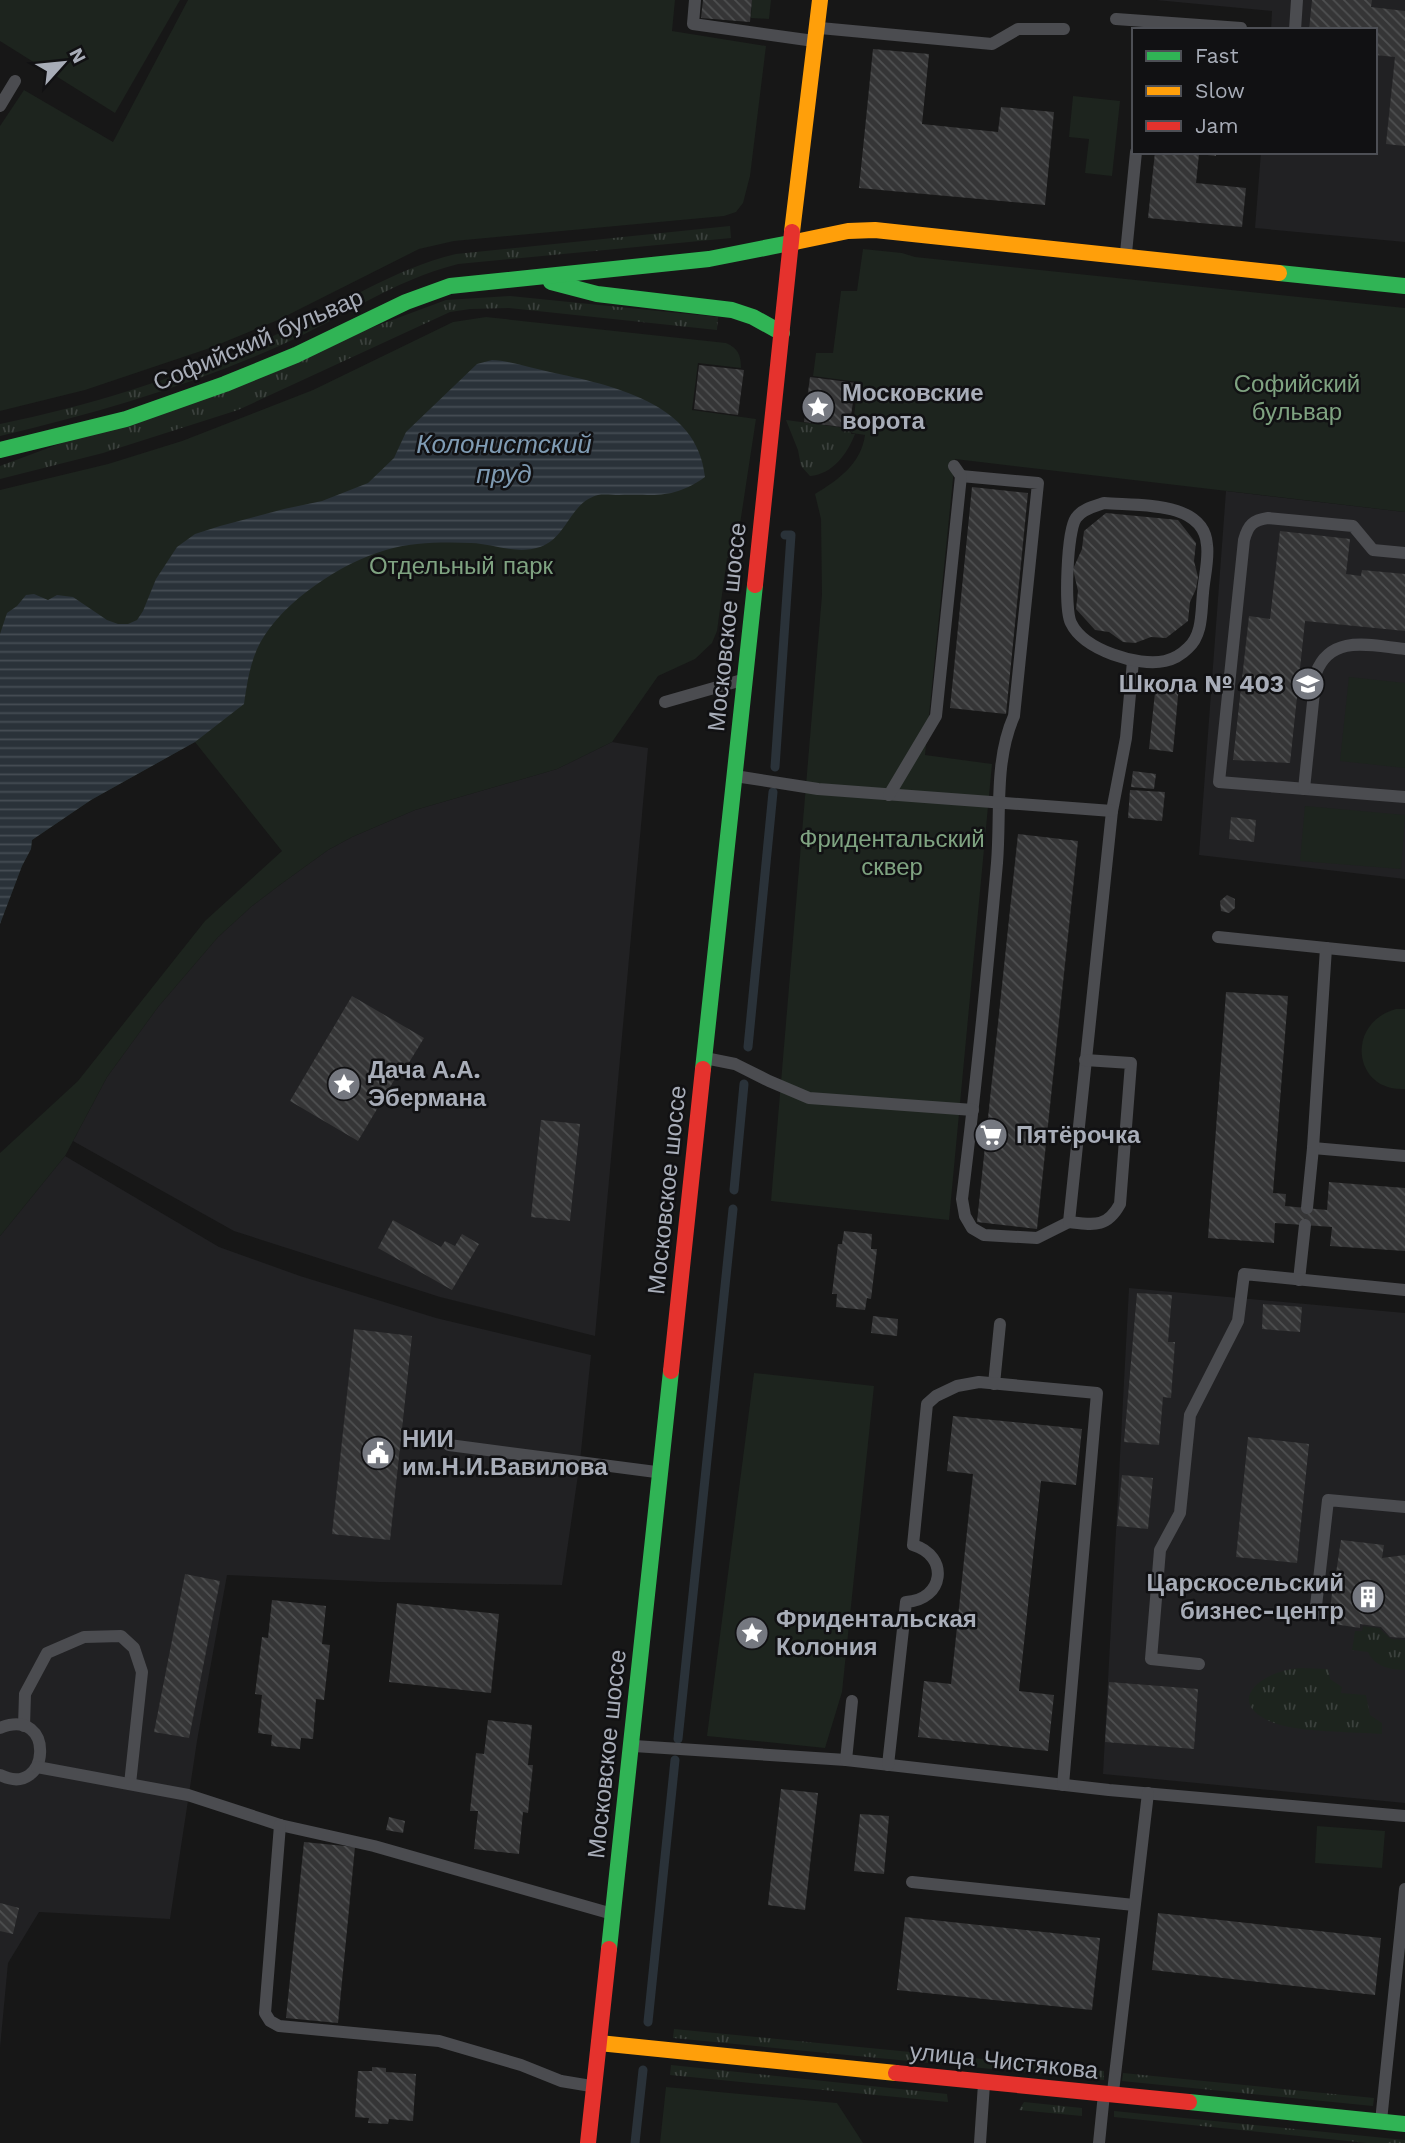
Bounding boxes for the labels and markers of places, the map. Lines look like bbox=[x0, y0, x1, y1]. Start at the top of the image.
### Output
place label: Московские ворота bbox=[842, 379, 984, 435]
place icon: Московские ворота bbox=[799, 388, 837, 426]
school or university icon: Школа № 403 bbox=[1289, 665, 1327, 703]
place label: Школа № 403 bbox=[1119, 670, 1284, 698]
place label: Дача А.А. Эбермана bbox=[368, 1056, 487, 1112]
place icon: Дача А.А. Эбермана bbox=[325, 1065, 363, 1103]
supermarket icon: Пятёрочка bbox=[972, 1116, 1010, 1154]
place label: Пятёрочка bbox=[1016, 1121, 1141, 1149]
place label: НИИ им.Н.И.Вавилова bbox=[402, 1425, 608, 1481]
public building icon: НИИ им.Н.И.Вавилова bbox=[359, 1434, 397, 1472]
place label: Царскосельский бизнес-центр bbox=[1147, 1569, 1344, 1625]
building icon: Царскосельский бизнес-центр bbox=[1349, 1578, 1387, 1616]
place label: Фридентальская Колония bbox=[776, 1605, 977, 1661]
place icon: Фридентальская Колония bbox=[733, 1614, 771, 1652]

